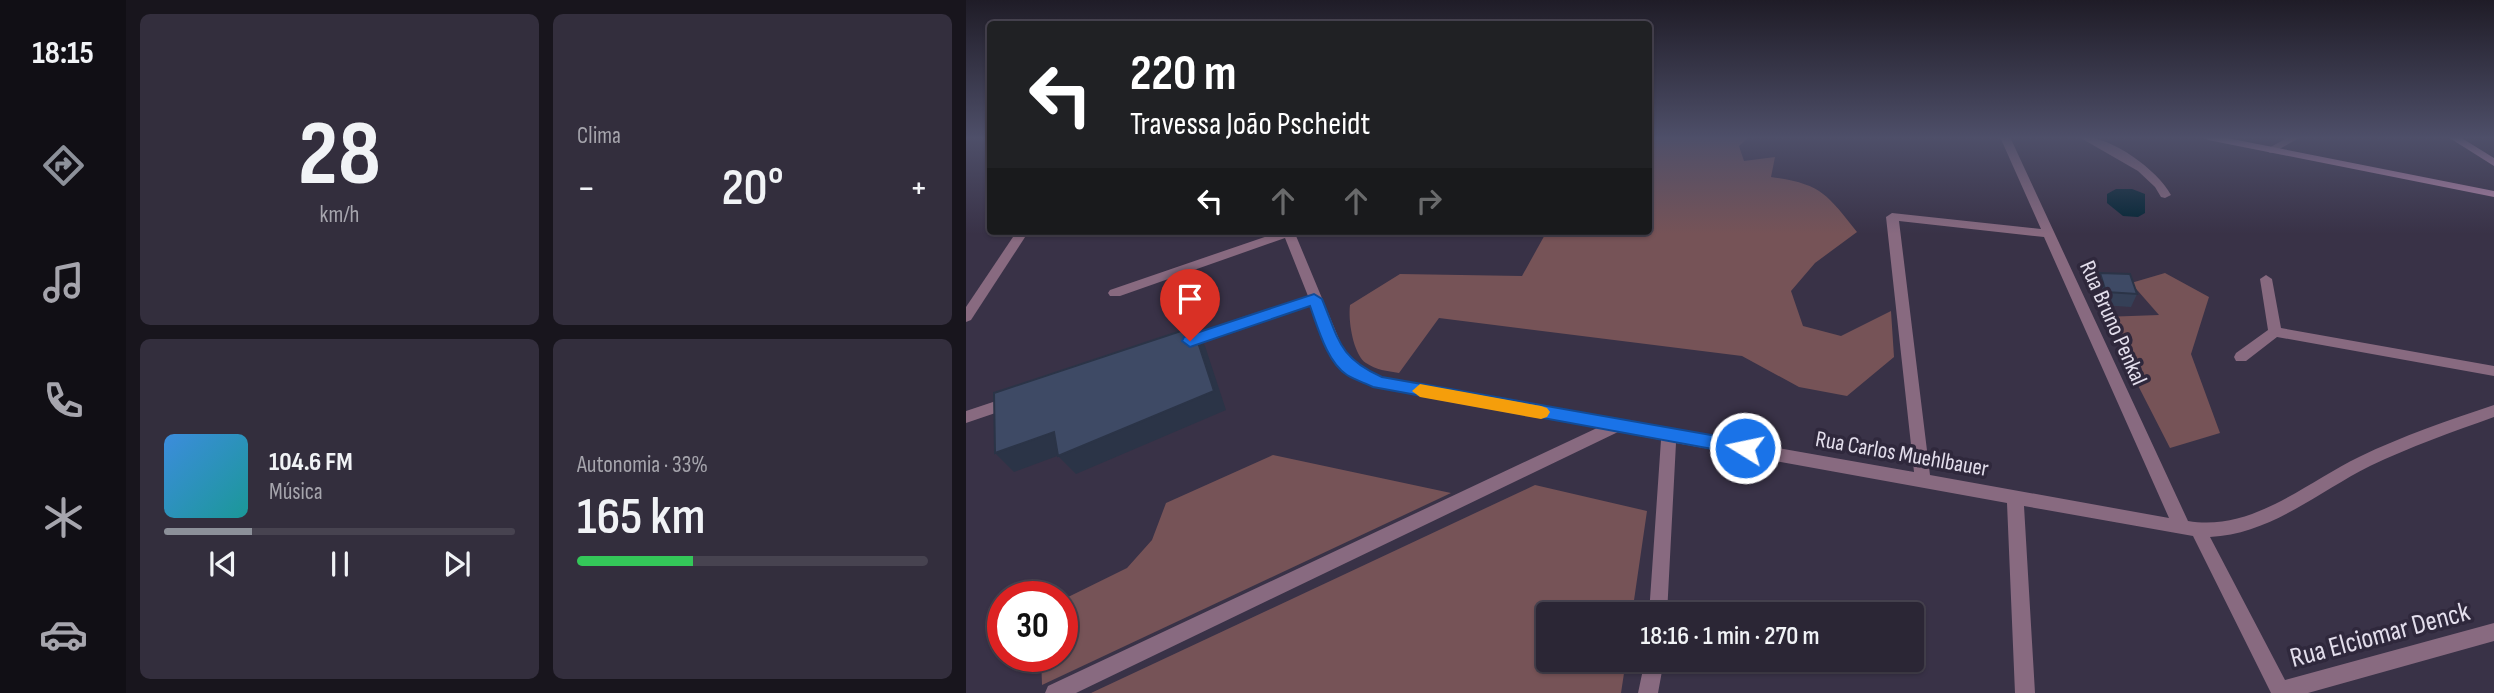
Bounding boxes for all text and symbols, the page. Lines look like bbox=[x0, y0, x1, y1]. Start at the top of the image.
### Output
text: 18:15 bbox=[32, 34, 94, 73]
text: 220 m bbox=[1130, 45, 1236, 104]
icon: left bbox=[1015, 49, 1106, 140]
text: 28 bbox=[298, 101, 381, 210]
text: Travessa João Pscheidt bbox=[1130, 105, 1370, 144]
text: Clima bbox=[577, 122, 621, 150]
icon: directions bbox=[39, 141, 88, 190]
text: 20° bbox=[721, 157, 784, 220]
text: − bbox=[577, 166, 596, 211]
text: + bbox=[909, 166, 928, 211]
icon: left bbox=[1191, 182, 1229, 220]
icon: ahead bbox=[1264, 182, 1302, 220]
icon: ahead bbox=[1337, 182, 1375, 220]
icon: right bbox=[1410, 182, 1448, 220]
text: km/h bbox=[320, 201, 359, 229]
street label: Rua Bruno Penkal bbox=[2073, 257, 2153, 389]
icon: music bbox=[39, 258, 88, 307]
pin bbox=[1160, 269, 1220, 341]
icon: arrive bbox=[1171, 280, 1209, 318]
icon: phone bbox=[39, 376, 88, 425]
position arrow bbox=[1708, 411, 1782, 485]
street label: Rua Carlos Muehlbauer bbox=[1813, 425, 1991, 483]
text: 104.6 FM bbox=[269, 447, 353, 478]
text: Autonomia · 33% bbox=[577, 451, 708, 479]
text: Música bbox=[269, 478, 323, 506]
text: 165 km bbox=[577, 486, 705, 549]
icon: climate bbox=[39, 493, 88, 542]
icon: previous bbox=[204, 545, 242, 583]
icon: pause bbox=[321, 545, 359, 583]
icon: next bbox=[438, 545, 476, 583]
speed limit sign: 30 bbox=[987, 581, 1078, 672]
street label: Rua Elciomar Denck bbox=[2286, 595, 2474, 675]
icon: car bbox=[39, 610, 88, 659]
text: 18:16 · 1 min · 270 m bbox=[1641, 621, 1819, 652]

